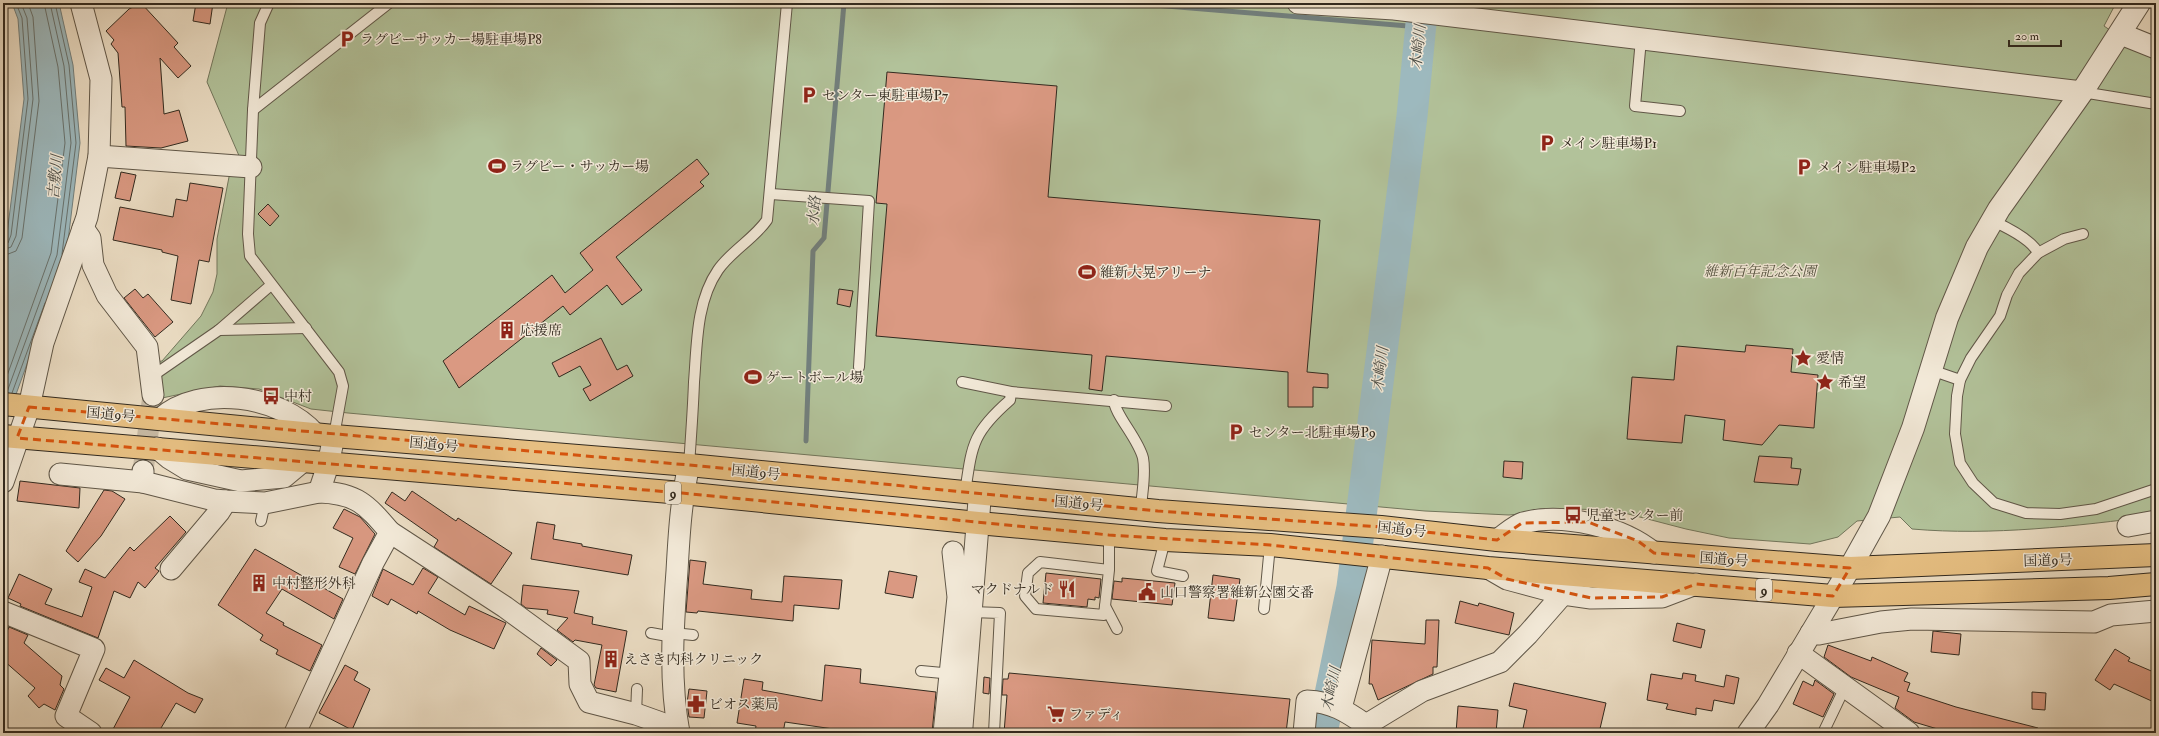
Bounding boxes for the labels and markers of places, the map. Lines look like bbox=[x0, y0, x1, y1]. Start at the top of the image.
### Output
parking icon: ラグビーサッカー場駐車場P8 bbox=[337, 29, 357, 49]
place label: ラグビーサッカー場駐車場P8 bbox=[360, 31, 542, 48]
parking icon: センター東駐車場P7 bbox=[799, 85, 819, 105]
place label: センター東駐車場P7 bbox=[822, 87, 949, 104]
parking icon: メイン駐車場P1 bbox=[1537, 133, 1557, 153]
place label: メイン駐車場P1 bbox=[1560, 135, 1657, 152]
sports icon: ラグビー・サッカー場 bbox=[487, 156, 507, 176]
parking icon: メイン駐車場P2 bbox=[1794, 157, 1814, 177]
place label: ラグビー・サッカー場 bbox=[510, 158, 649, 175]
place label: メイン駐車場P2 bbox=[1817, 159, 1916, 176]
sports icon: 維新大晃アリーナ bbox=[1077, 262, 1097, 282]
place label: 維新大晃アリーナ bbox=[1100, 264, 1211, 281]
building icon: 応援席 bbox=[497, 320, 517, 340]
place label: 応援席 bbox=[520, 322, 562, 339]
place icon: 愛情 bbox=[1793, 348, 1813, 368]
place label: 愛情 bbox=[1816, 350, 1844, 367]
sports icon: ゲートボール場 bbox=[743, 367, 763, 387]
place label: ゲートボール場 bbox=[766, 369, 864, 386]
place icon: 希望 bbox=[1815, 372, 1835, 392]
place label: 希望 bbox=[1838, 374, 1866, 391]
bus stop icon: 中村 bbox=[261, 386, 281, 406]
place label: 中村 bbox=[284, 388, 312, 405]
parking icon: センター北駐車場P9 bbox=[1226, 422, 1246, 442]
place label: センター北駐車場P9 bbox=[1249, 424, 1376, 441]
bus stop icon: 児童センター前 bbox=[1563, 505, 1583, 525]
place label: 児童センター前 bbox=[1586, 507, 1683, 524]
building icon: 中村整形外科 bbox=[249, 573, 269, 593]
place label: 中村整形外科 bbox=[272, 575, 356, 592]
restaurant icon: マクドナルド bbox=[1057, 579, 1077, 599]
place label: マクドナルド bbox=[971, 581, 1054, 598]
public building icon: 山口警察署維新公園交番 bbox=[1137, 582, 1157, 602]
place label: 山口警察署維新公園交番 bbox=[1160, 584, 1314, 601]
building icon: えさき内科クリニック bbox=[601, 649, 621, 669]
place label: えさき内科クリニック bbox=[624, 651, 763, 668]
pharmacy icon: ビオス薬局 bbox=[686, 694, 706, 714]
place label: ビオス薬局 bbox=[709, 696, 779, 713]
supermarket icon: ファディ bbox=[1046, 704, 1066, 724]
place label: ファディ bbox=[1069, 706, 1124, 723]

